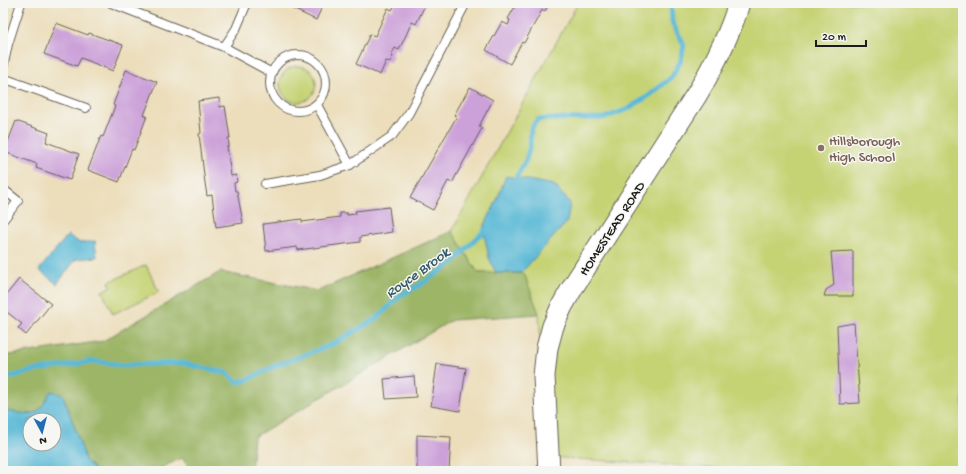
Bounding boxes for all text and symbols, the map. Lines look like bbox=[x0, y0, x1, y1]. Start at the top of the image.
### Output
scale bar bbox=[816, 22, 866, 48]
text: 20 m bbox=[822, 31, 847, 45]
place label: Hillsborough High School bbox=[829, 134, 901, 167]
marker: Hillsborough High School bbox=[816, 143, 826, 153]
street label: HOMESTEAD ROAD bbox=[576, 178, 650, 280]
water label: Royce Brook bbox=[383, 244, 455, 303]
north arrow bbox=[22, 412, 62, 452]
text: N bbox=[39, 434, 47, 446]

